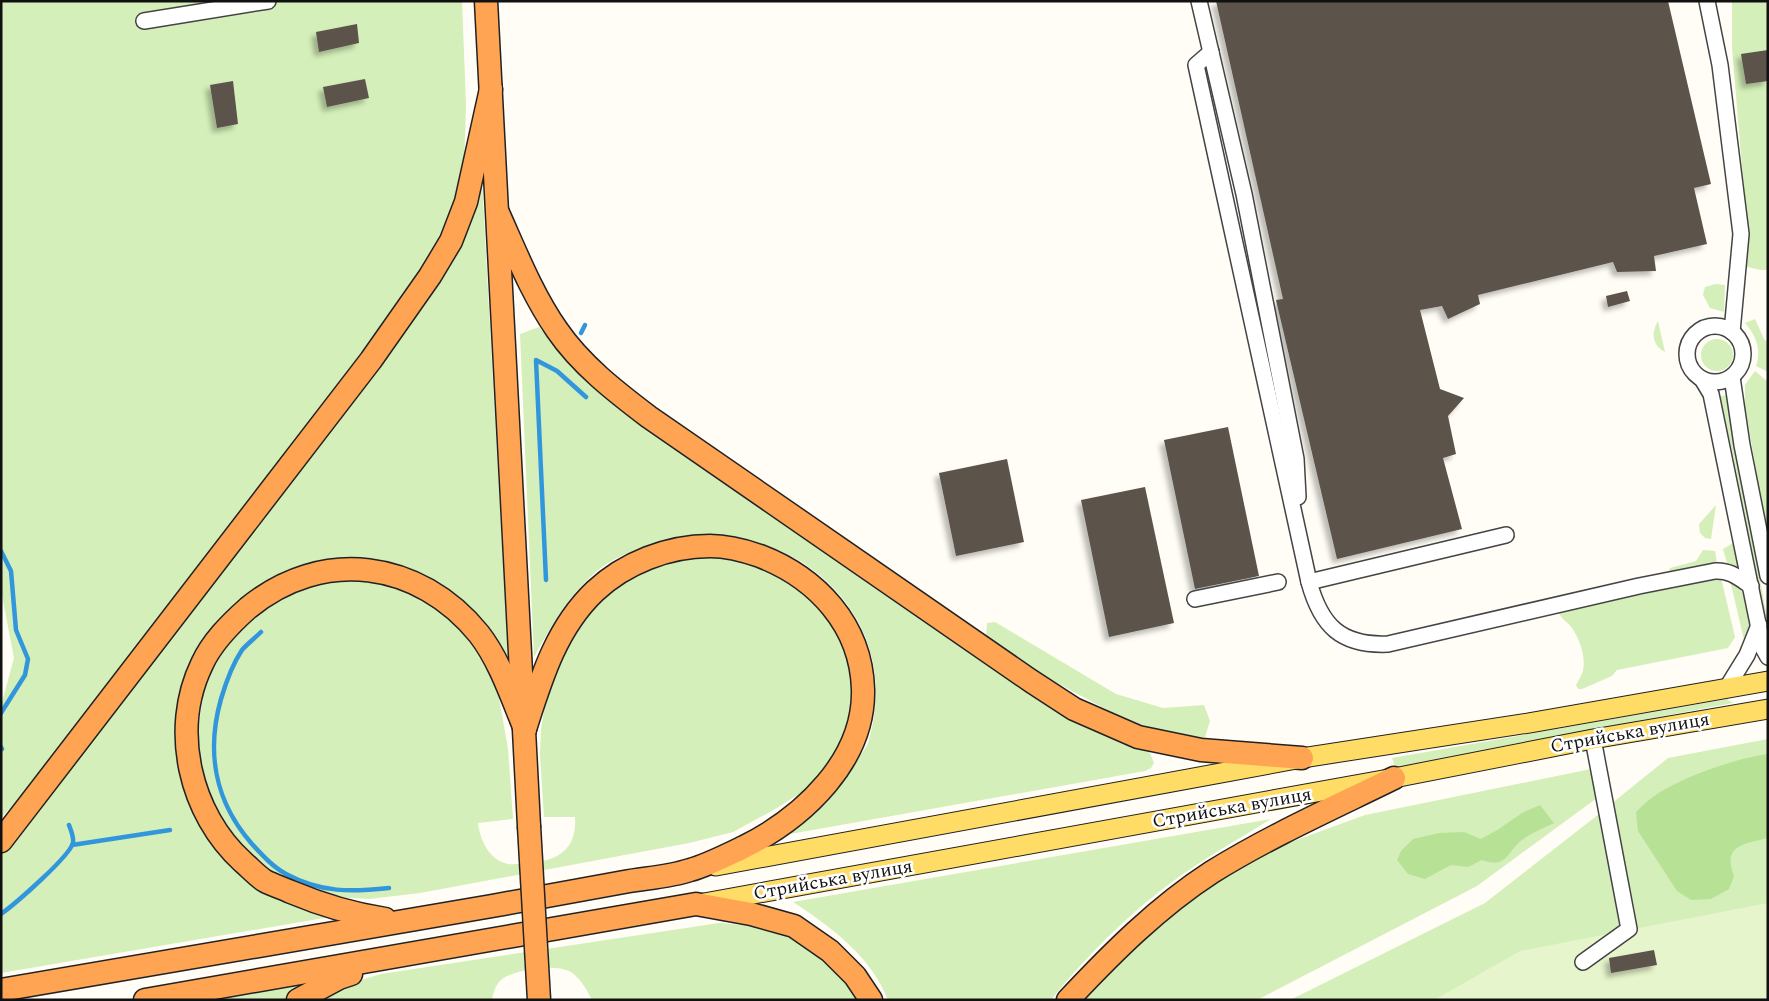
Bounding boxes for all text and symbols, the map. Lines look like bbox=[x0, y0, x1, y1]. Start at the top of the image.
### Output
street label: Стрийська вулиця bbox=[1548, 705, 1712, 761]
street label: Стрийська вулиця bbox=[1150, 780, 1314, 836]
street label: Стрийська вулиця bbox=[751, 852, 915, 908]

